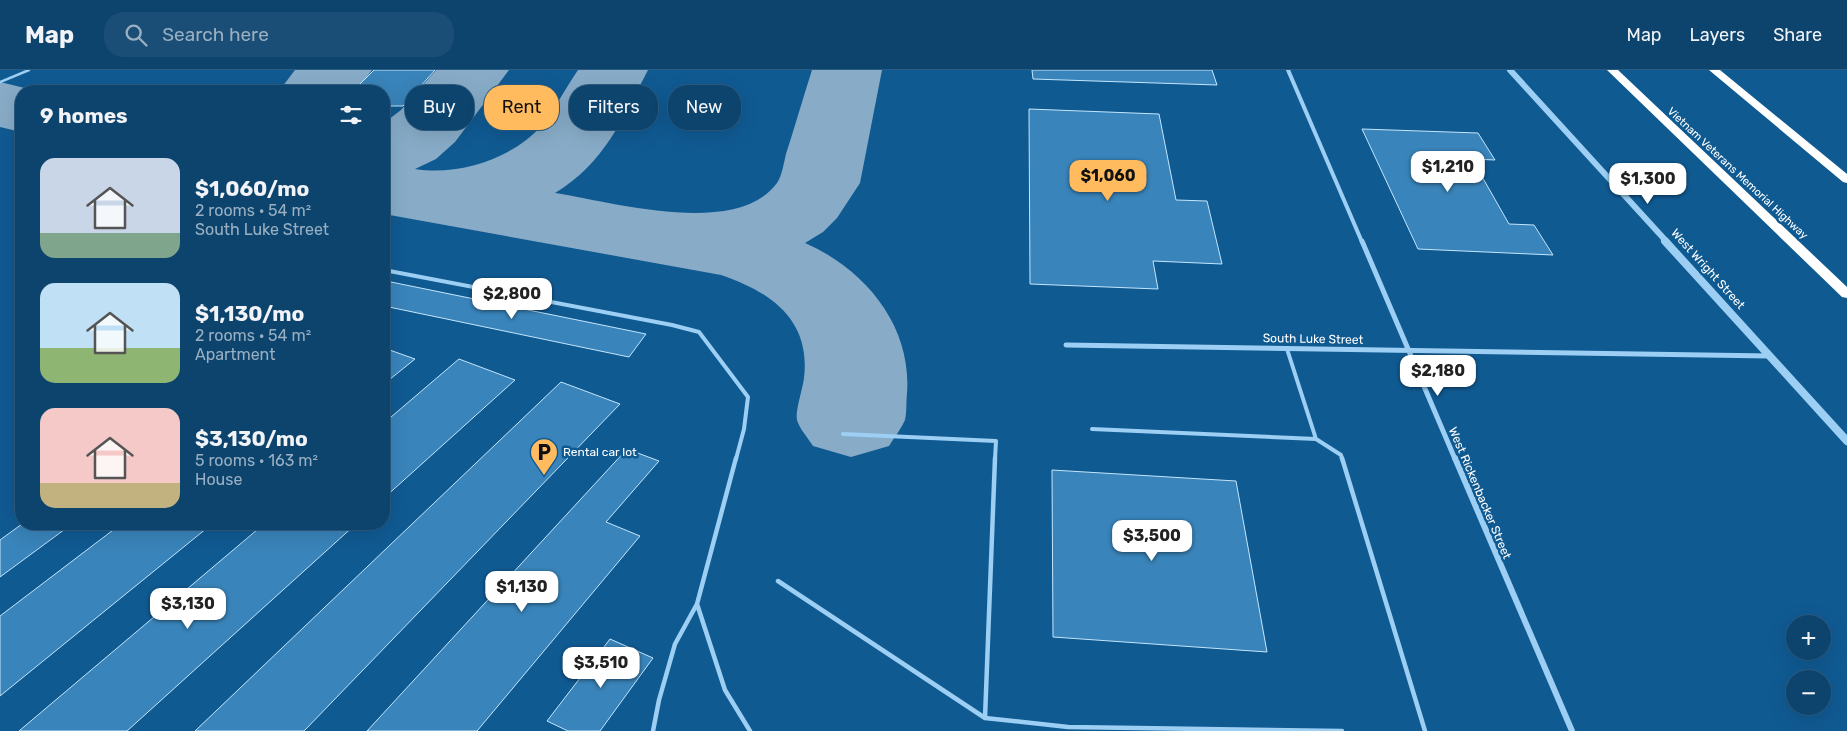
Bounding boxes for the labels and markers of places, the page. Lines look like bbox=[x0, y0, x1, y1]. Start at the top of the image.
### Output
pin: $1,210 bbox=[1407, 150, 1489, 193]
pin: $1,060 bbox=[1067, 160, 1149, 202]
pin: $1,300 bbox=[1607, 162, 1689, 205]
pin: $2,800 bbox=[471, 278, 553, 320]
pin: $2,180 bbox=[1397, 354, 1479, 397]
parking icon: Rental car lot bbox=[529, 437, 559, 476]
place label: Rental car lot bbox=[563, 445, 637, 459]
pin: $3,500 bbox=[1111, 520, 1193, 562]
pin: $1,130 bbox=[481, 570, 563, 613]
pin: $3,130 bbox=[147, 588, 229, 630]
pin: $3,510 bbox=[560, 646, 642, 689]

